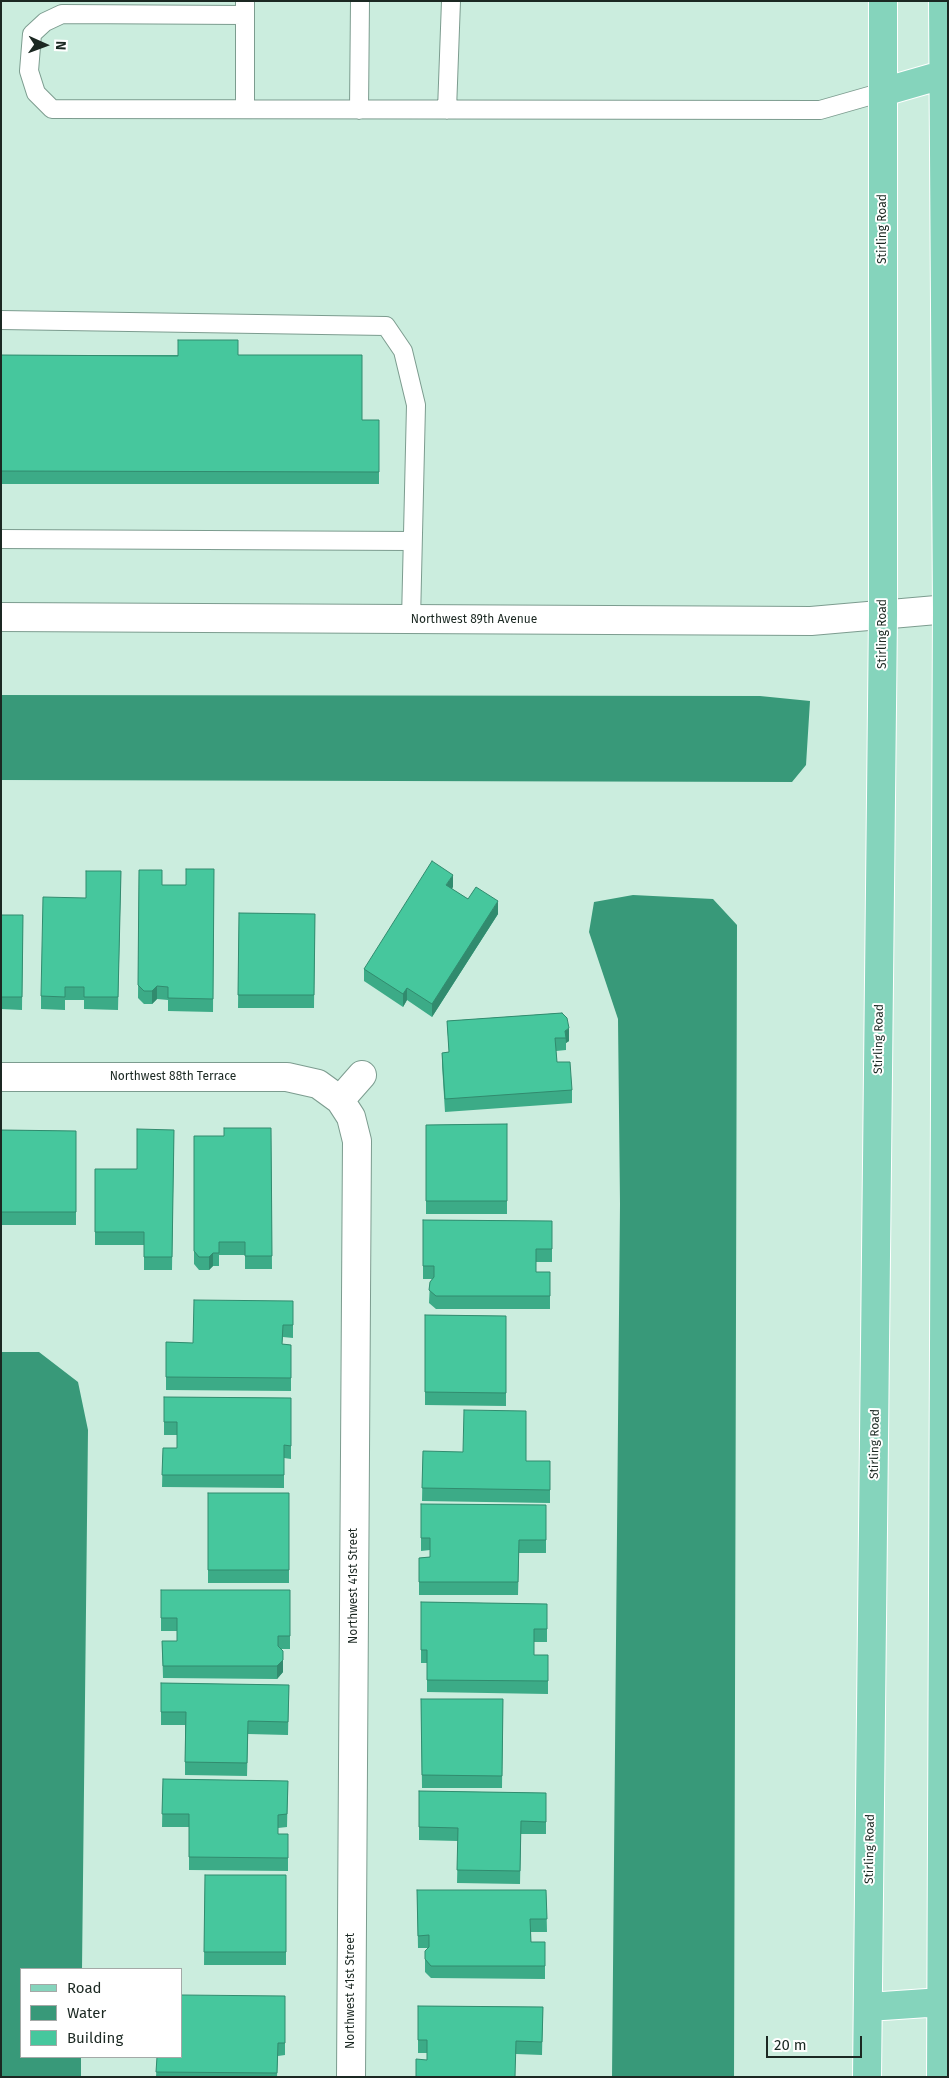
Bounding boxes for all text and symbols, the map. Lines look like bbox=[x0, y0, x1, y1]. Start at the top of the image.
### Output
north arrow bbox=[20, 20, 70, 70]
text: N bbox=[52, 41, 69, 50]
street label: Stirling Road bbox=[876, 194, 890, 264]
street label: Stirling Road bbox=[876, 599, 890, 669]
street label: Northwest 89th Avenue bbox=[411, 613, 537, 627]
street label: Stirling Road bbox=[871, 1004, 887, 1074]
street label: Northwest 88th Terrace bbox=[110, 1070, 236, 1084]
street label: Stirling Road bbox=[867, 1409, 883, 1479]
street label: Northwest 41st Street bbox=[347, 1528, 361, 1644]
street label: Stirling Road bbox=[862, 1814, 878, 1884]
street label: Northwest 41st Street bbox=[344, 1933, 358, 2049]
legend bbox=[20, 1968, 182, 2058]
text: Road bbox=[67, 1979, 102, 1997]
text: Water bbox=[67, 2004, 106, 2022]
scale bar bbox=[769, 2026, 865, 2058]
text: Building bbox=[67, 2029, 123, 2047]
text: 20 m bbox=[774, 2036, 807, 2054]

